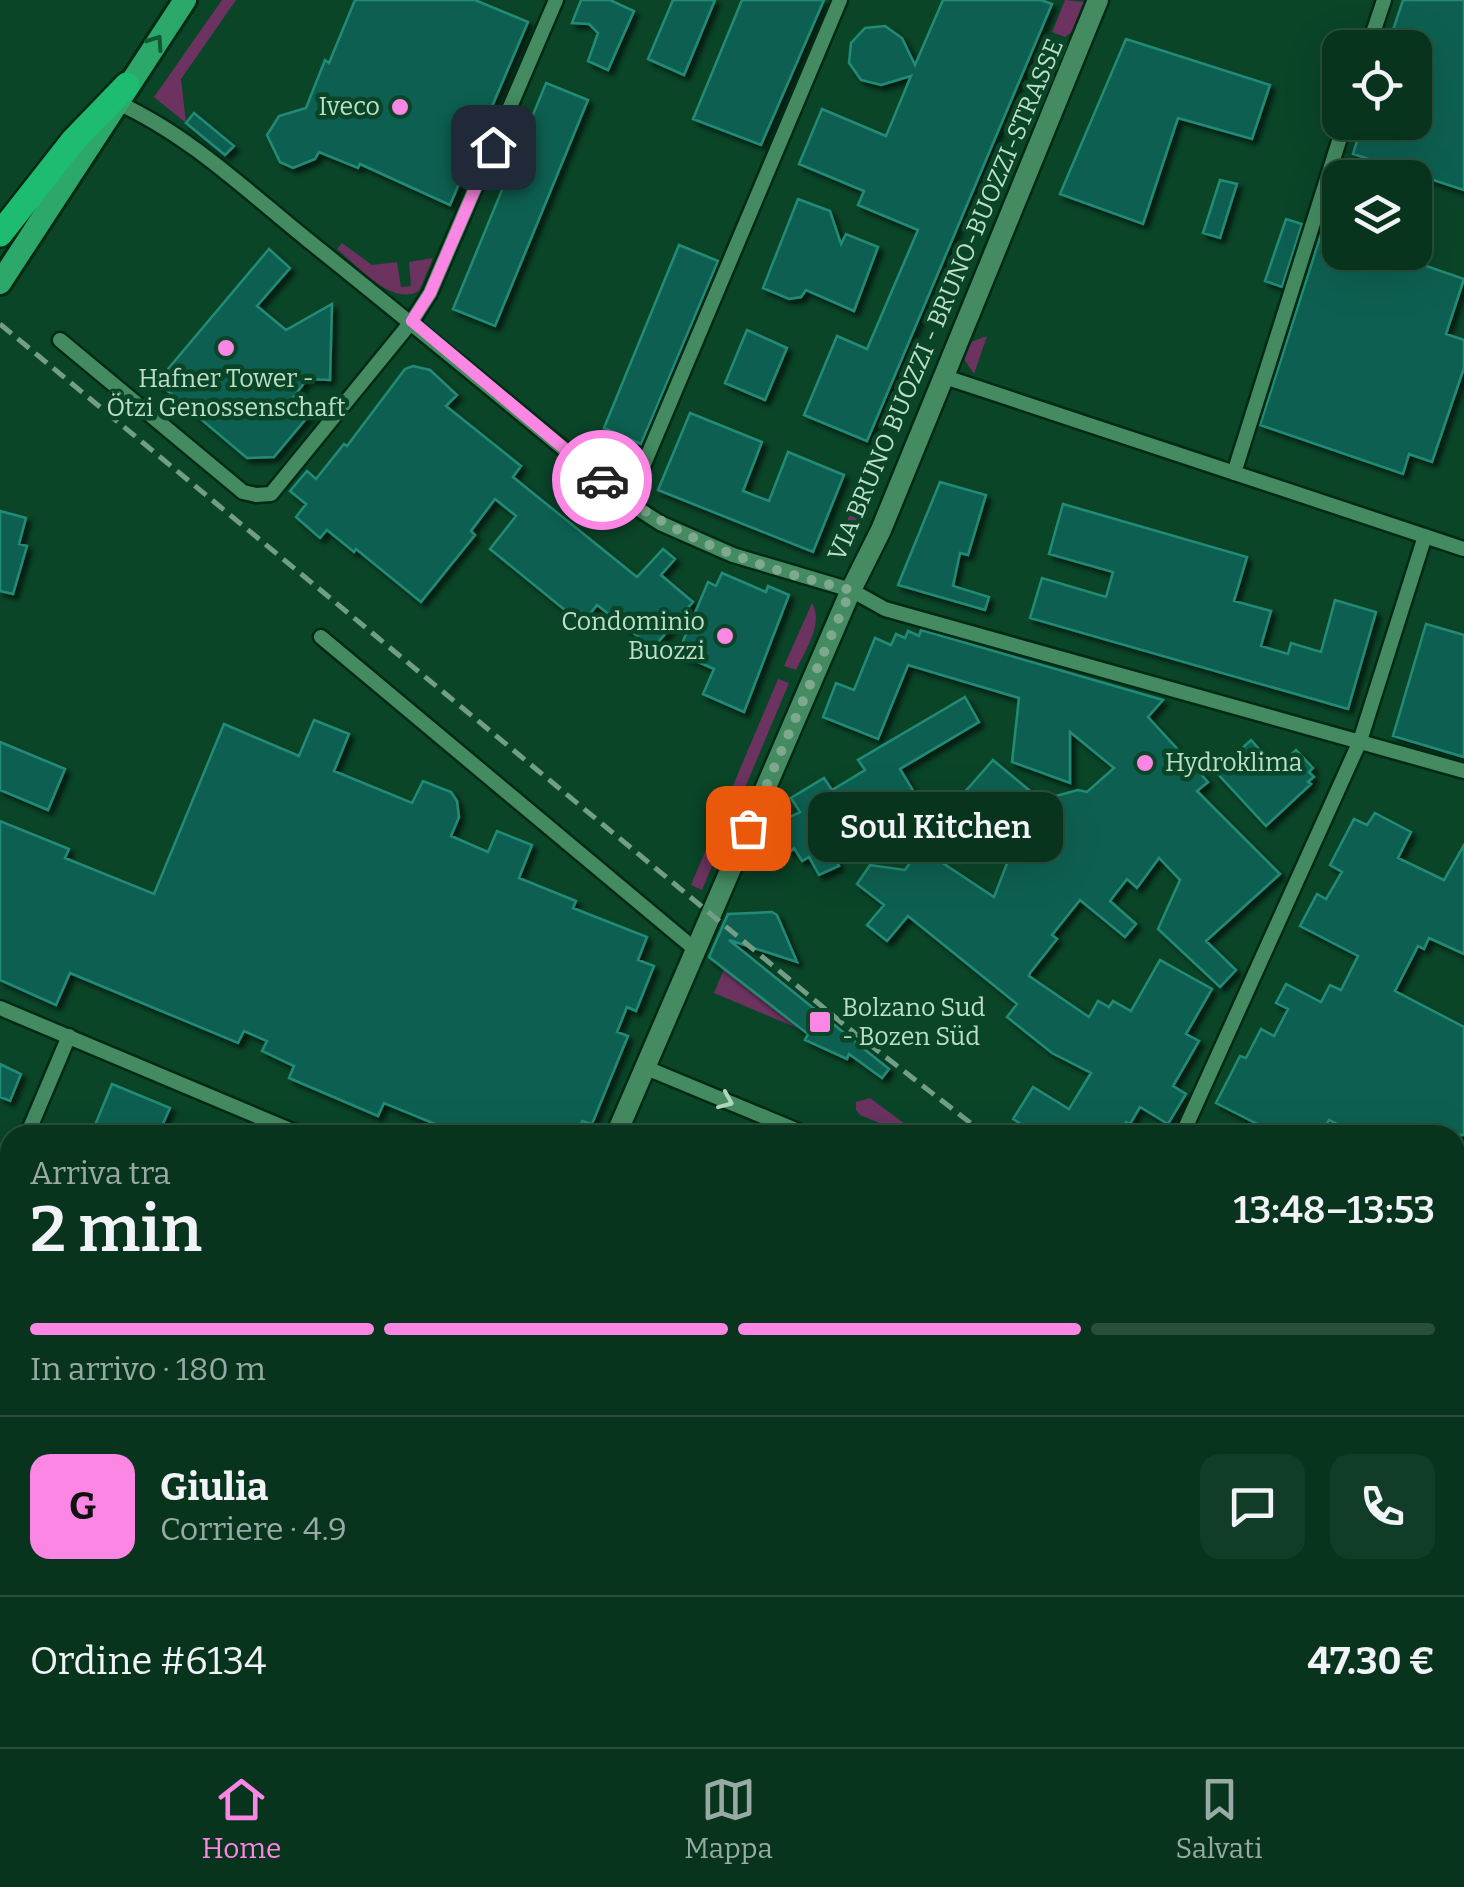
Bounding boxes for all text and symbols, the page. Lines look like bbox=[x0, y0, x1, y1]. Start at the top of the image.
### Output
map controls bbox=[1322, 30, 1432, 270]
button: locate bbox=[1322, 30, 1432, 140]
street label: VIA BRUNO BUOZZI - BRUNO-BUOZZI-STRASSE bbox=[822, 34, 1070, 566]
one-way arrow bbox=[144, 35, 162, 54]
place label: Iveco bbox=[319, 92, 380, 122]
marker: Iveco bbox=[389, 96, 411, 118]
pin bbox=[451, 105, 536, 190]
icon: home bbox=[466, 120, 521, 175]
button: layers bbox=[1322, 160, 1432, 270]
marker: Hafner Tower - Ötzi Genossenschaft bbox=[215, 337, 237, 359]
place label: Hafner Tower - Ötzi Genossenschaft bbox=[106, 364, 346, 423]
courier bbox=[552, 430, 652, 530]
icon: car bbox=[575, 453, 630, 508]
place label: Condominio Buozzi bbox=[561, 607, 705, 666]
marker: Condominio Buozzi bbox=[714, 625, 736, 647]
place label: Hydroklima bbox=[1165, 748, 1303, 778]
marker: Hydroklima bbox=[1134, 752, 1156, 774]
pin bbox=[706, 786, 791, 871]
callout: Soul Kitchen bbox=[808, 793, 1063, 863]
icon: bag bbox=[721, 801, 776, 856]
text: Soul Kitchen bbox=[840, 808, 1031, 846]
place label: Bolzano Sud - Bozen Süd bbox=[842, 993, 985, 1052]
marker: Bolzano Sud - Bozen Süd bbox=[807, 1009, 833, 1035]
one-way arrow bbox=[716, 1089, 734, 1109]
text: Arriva tra bbox=[30, 1154, 171, 1192]
text: 13:48–13:53 bbox=[1233, 1187, 1435, 1233]
text: 2 min bbox=[30, 1190, 202, 1268]
text: In arrivo · 180 m bbox=[30, 1350, 266, 1388]
button: chat bbox=[1200, 1454, 1305, 1559]
button: phone bbox=[1330, 1454, 1435, 1559]
text: Giulia bbox=[160, 1464, 268, 1510]
text: G bbox=[69, 1483, 96, 1529]
text: Corriere · 4.9 bbox=[160, 1510, 347, 1548]
text: Ordine #6134 bbox=[30, 1638, 266, 1684]
text: 47.30 € bbox=[1307, 1638, 1435, 1684]
tab: Home bbox=[201, 1772, 281, 1865]
tab: Mappa bbox=[684, 1772, 773, 1865]
tab: Salvati bbox=[1176, 1772, 1263, 1865]

